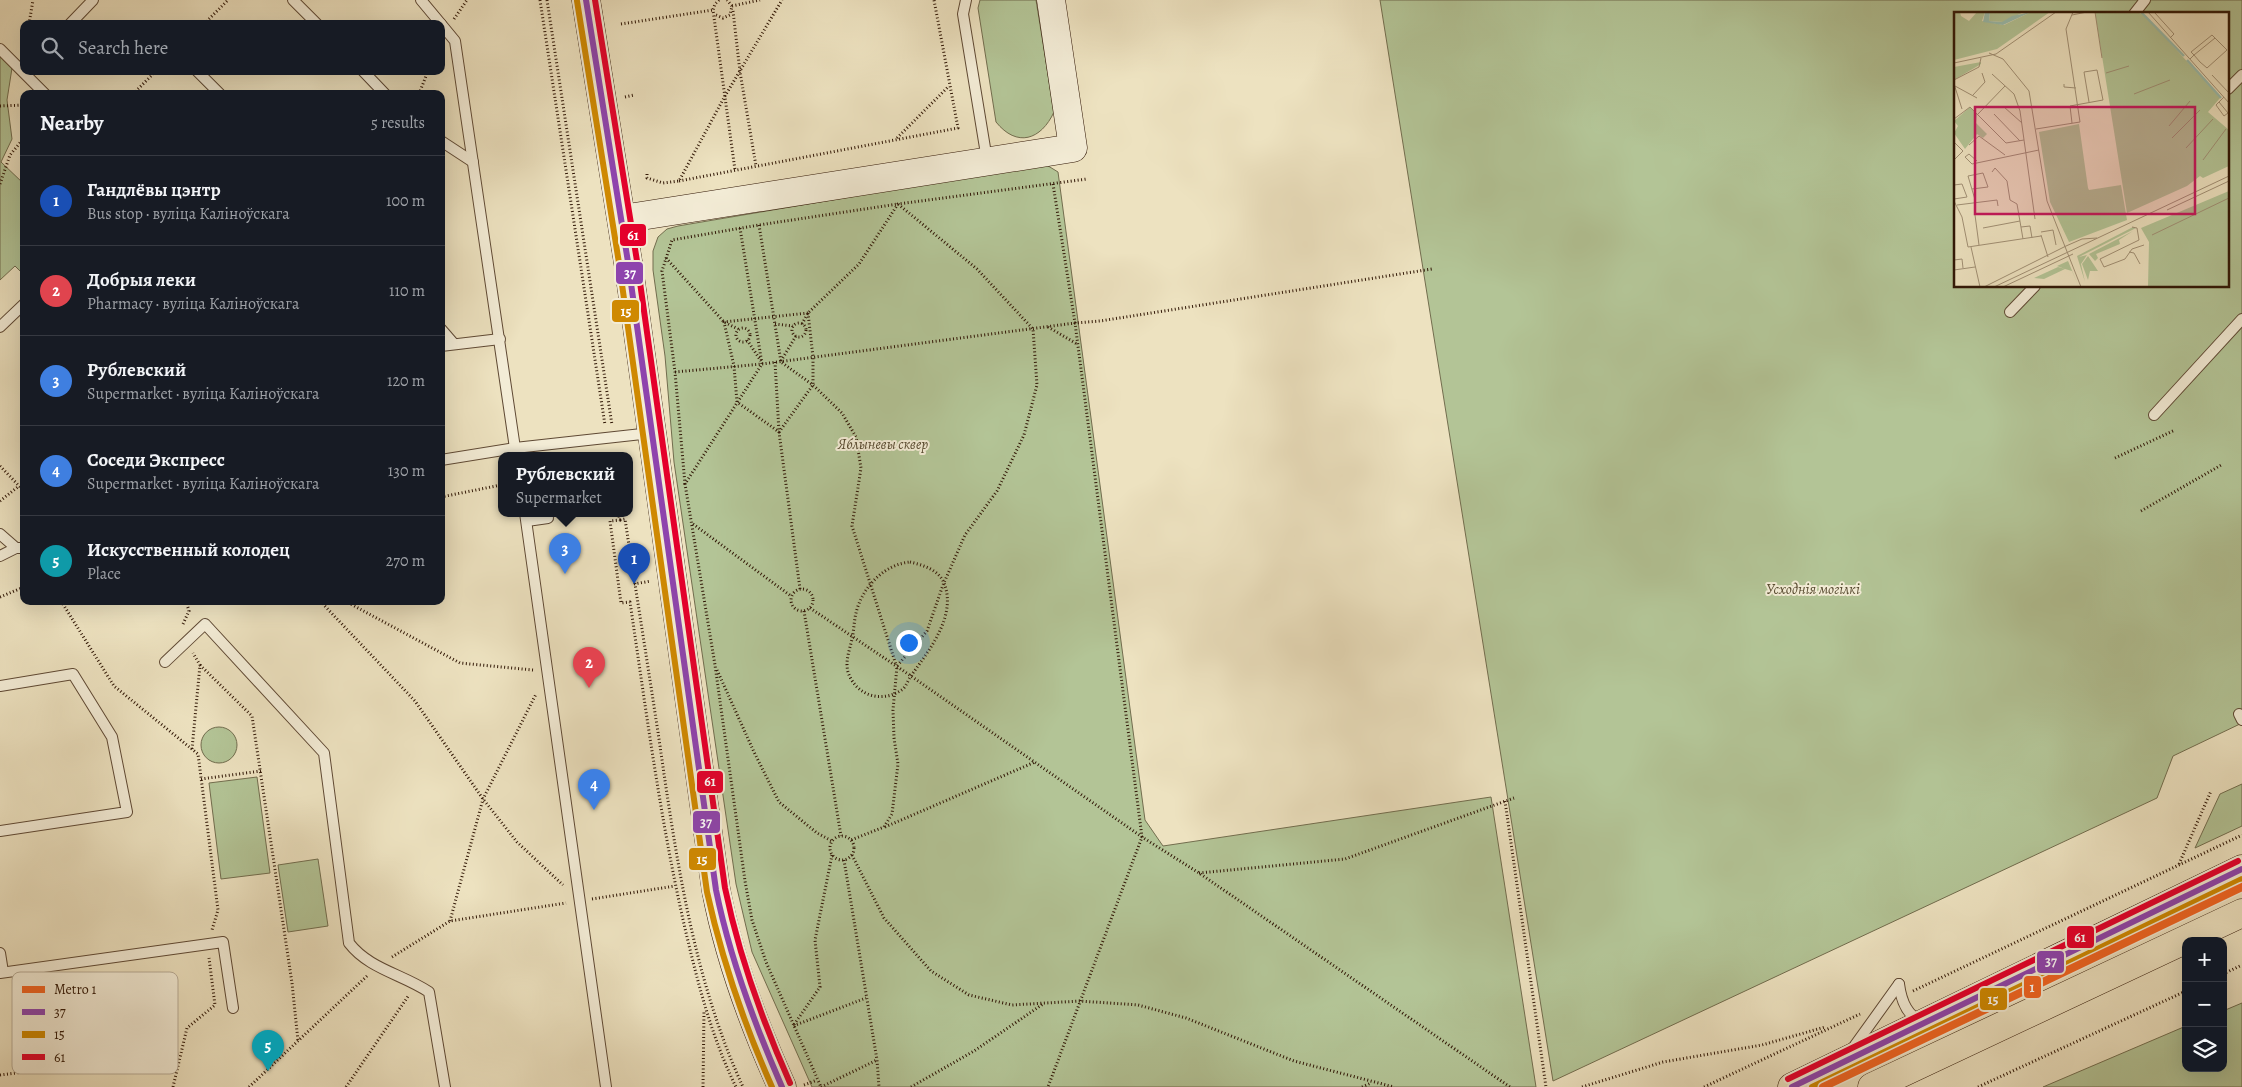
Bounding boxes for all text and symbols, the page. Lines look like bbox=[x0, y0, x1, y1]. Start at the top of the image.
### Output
inset map bbox=[1954, 12, 2230, 288]
search box bbox=[20, 20, 445, 75]
icon: search bbox=[38, 34, 66, 62]
text: Search here bbox=[78, 35, 168, 61]
text: Nearby bbox=[40, 109, 103, 137]
text: 5 results bbox=[371, 112, 425, 134]
text: Гандлёвы цэнтр bbox=[87, 177, 221, 203]
text: 1 bbox=[53, 190, 59, 212]
text: 100 m bbox=[386, 190, 425, 212]
text: Bus stop · вуліца Каліноўскага bbox=[87, 203, 290, 225]
line badge: 61 bbox=[619, 223, 647, 247]
text: 61 bbox=[627, 226, 639, 245]
line badge: 37 bbox=[615, 261, 644, 285]
text: 37 bbox=[624, 264, 636, 283]
text: Добрыя леки bbox=[87, 267, 196, 293]
text: 2 bbox=[52, 280, 60, 302]
text: 110 m bbox=[389, 280, 425, 302]
text: Pharmacy · вуліца Каліноўскага bbox=[87, 293, 299, 315]
line badge: 15 bbox=[611, 299, 640, 323]
text: 15 bbox=[621, 302, 632, 321]
text: Рублевский bbox=[87, 357, 186, 383]
text: 3 bbox=[53, 370, 59, 392]
text: 120 m bbox=[387, 370, 425, 392]
text: Supermarket · вуліца Каліноўскага bbox=[87, 383, 319, 405]
park label: Яблыневы сквер bbox=[837, 434, 928, 454]
text: Соседи Экспресс bbox=[87, 447, 225, 473]
popup bbox=[498, 452, 633, 517]
text: 4 bbox=[52, 460, 60, 482]
text: 130 m bbox=[388, 460, 425, 482]
text: Рублевский bbox=[516, 461, 615, 487]
text: Supermarket · вуліца Каліноўскага bbox=[87, 473, 319, 495]
text: Supermarket bbox=[516, 487, 602, 509]
pin: 3 bbox=[549, 533, 581, 574]
text: Искусственный колодец bbox=[87, 537, 290, 563]
pin: 1 bbox=[618, 543, 650, 584]
text: 5 bbox=[53, 550, 59, 572]
text: 270 m bbox=[386, 550, 425, 572]
text: Place bbox=[87, 563, 121, 585]
park label: Усходнія могілкі bbox=[1766, 579, 1860, 599]
your location bbox=[896, 630, 922, 656]
pin: 2 bbox=[573, 647, 605, 688]
pin: 4 bbox=[578, 769, 610, 810]
line badge: 61 bbox=[696, 770, 724, 794]
text: 61 bbox=[704, 772, 716, 791]
line badge: 37 bbox=[692, 810, 721, 834]
text: 37 bbox=[700, 813, 712, 832]
line badge: 15 bbox=[688, 847, 717, 871]
text: 15 bbox=[697, 850, 708, 869]
line badge: 61 bbox=[2066, 925, 2095, 949]
text: 61 bbox=[2074, 928, 2086, 947]
map controls bbox=[2182, 937, 2227, 1072]
button: + bbox=[2182, 937, 2227, 982]
line badge: 37 bbox=[2036, 950, 2065, 974]
text: 37 bbox=[2045, 952, 2057, 971]
legend bbox=[12, 972, 178, 1074]
line badge: 1 bbox=[2023, 975, 2042, 999]
text: 1 bbox=[2029, 978, 2035, 997]
text: Metro 1 bbox=[54, 980, 96, 999]
button: − bbox=[2182, 982, 2227, 1027]
line badge: 15 bbox=[1979, 987, 2008, 1011]
text: 15 bbox=[1988, 990, 1999, 1009]
text: 37 bbox=[54, 1003, 66, 1022]
text: 15 bbox=[54, 1025, 65, 1044]
button: layers bbox=[2182, 1027, 2227, 1072]
pin: 5 bbox=[252, 1030, 284, 1071]
text: 61 bbox=[54, 1048, 65, 1067]

